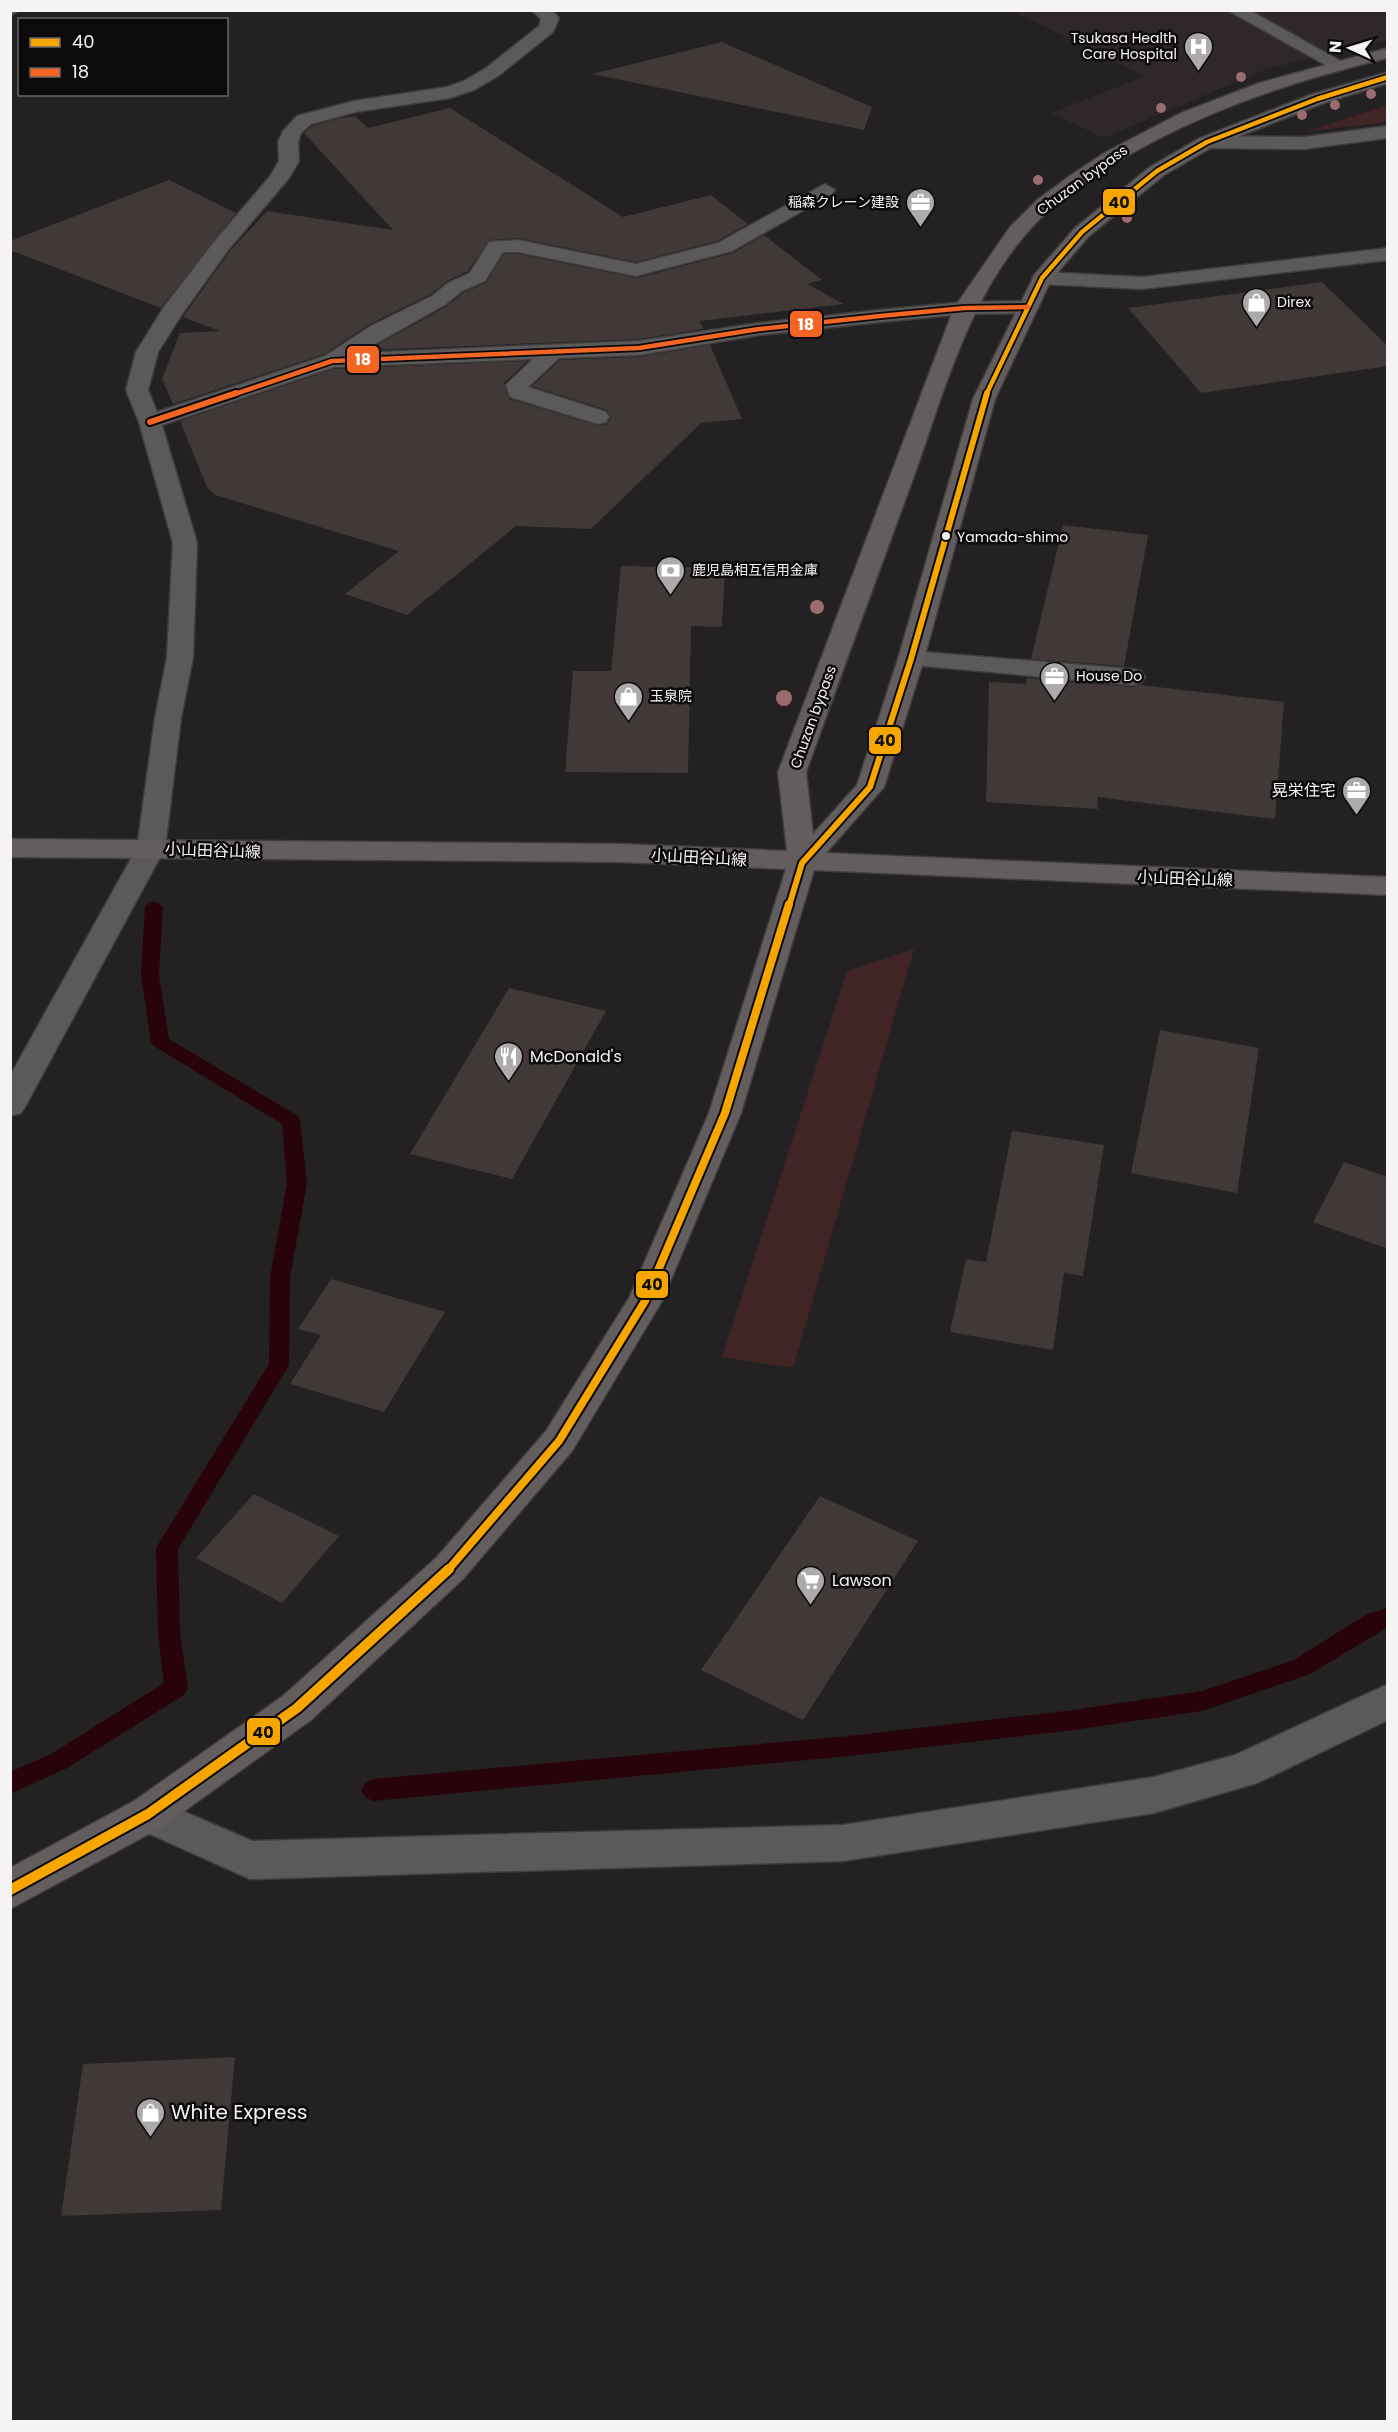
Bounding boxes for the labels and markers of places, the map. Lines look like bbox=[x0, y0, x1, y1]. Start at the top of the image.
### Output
place label: Tsukasa Health Care Hospital bbox=[1071, 28, 1177, 64]
hospital icon: Tsukasa Health Care Hospital bbox=[1182, 30, 1214, 72]
office icon: 稲森クレーン建設 bbox=[904, 186, 936, 228]
place label: 稲森クレーン建設 bbox=[788, 192, 899, 212]
shop icon: Direx bbox=[1240, 286, 1272, 328]
place label: Direx bbox=[1277, 292, 1311, 312]
place label: Yamada-shimo bbox=[957, 527, 1068, 547]
marker: Yamada-shimo bbox=[940, 530, 952, 542]
bank icon: 鹿児島相互信用金庫 bbox=[655, 554, 687, 596]
place label: 鹿児島相互信用金庫 bbox=[692, 560, 818, 580]
office icon: House Do bbox=[1039, 660, 1071, 702]
place label: House Do bbox=[1076, 666, 1142, 686]
shop icon: 玉泉院 bbox=[613, 680, 645, 722]
place label: 玉泉院 bbox=[650, 686, 692, 706]
office icon: 晃栄住宅 bbox=[1341, 774, 1373, 816]
place label: 晃栄住宅 bbox=[1272, 779, 1336, 802]
restaurant icon: McDonald's bbox=[493, 1040, 525, 1082]
place label: McDonald's bbox=[530, 1045, 622, 1068]
supermarket icon: Lawson bbox=[795, 1564, 827, 1606]
place label: Lawson bbox=[832, 1569, 892, 1592]
shop icon: White Express bbox=[134, 2096, 166, 2138]
place label: White Express bbox=[171, 2098, 307, 2126]

